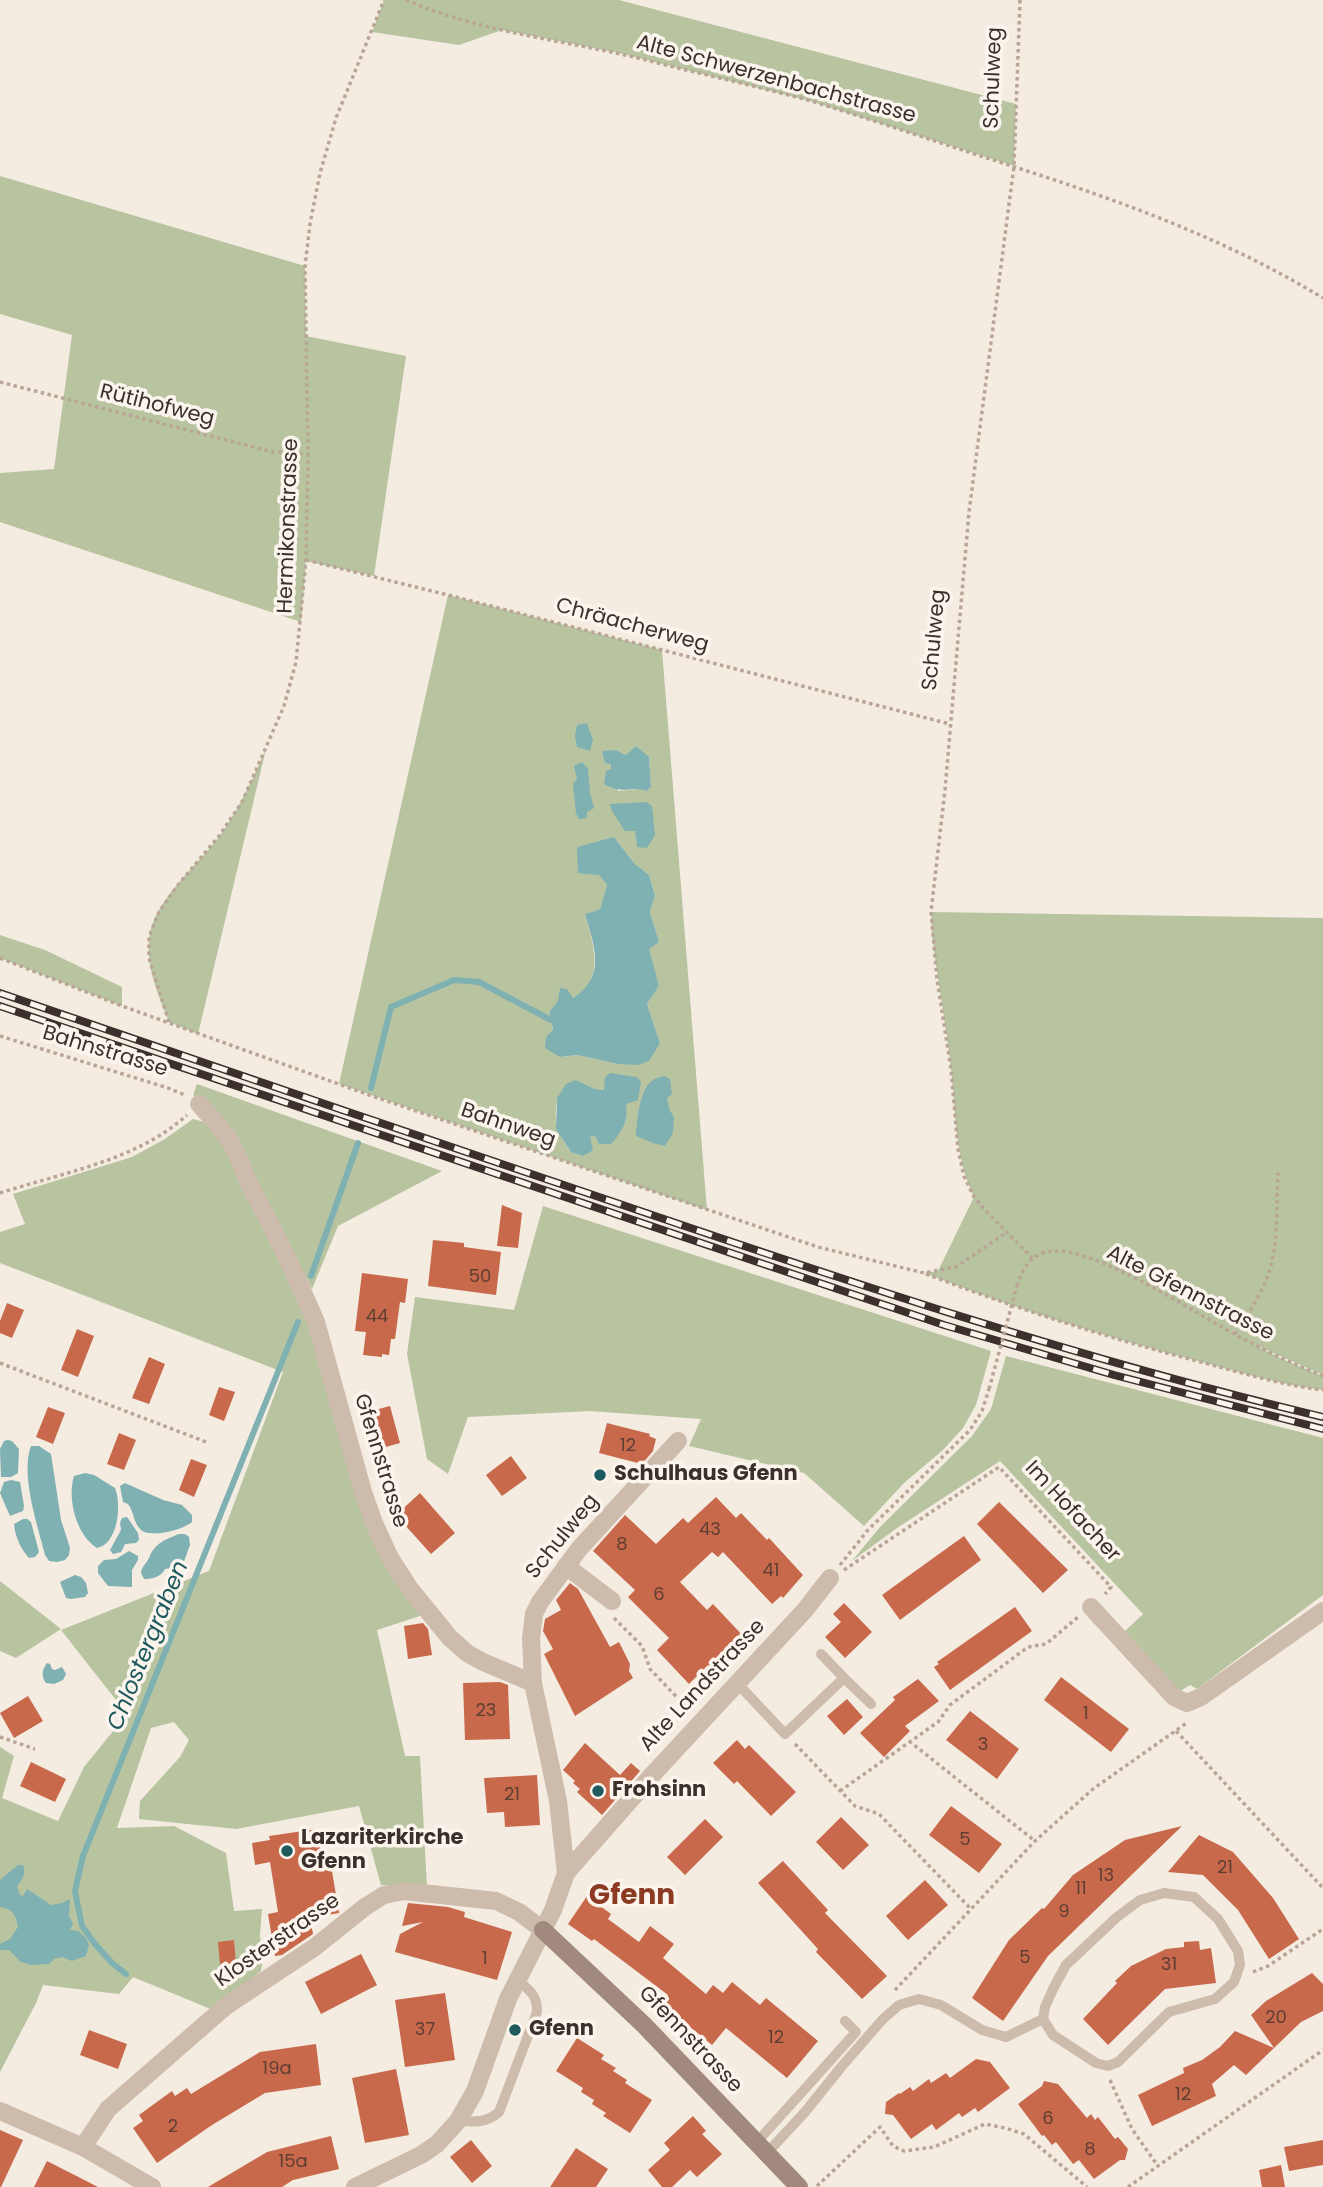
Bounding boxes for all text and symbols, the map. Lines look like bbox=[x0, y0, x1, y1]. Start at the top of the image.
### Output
street label: Schulweg bbox=[980, 27, 1008, 129]
street label: Alte Schwerzenbachstrasse bbox=[633, 31, 919, 129]
street label: Rütihofweg bbox=[97, 380, 217, 432]
street label: Hermikonstrasse bbox=[273, 438, 305, 614]
street label: Schulweg bbox=[918, 588, 952, 692]
street label: Chräacherweg bbox=[553, 593, 711, 659]
street label: Bahnstrasse bbox=[39, 1021, 171, 1083]
street label: Bahnweg bbox=[457, 1098, 559, 1154]
street label: Alte Gfennstrasse bbox=[1102, 1241, 1278, 1347]
house number: 50 bbox=[469, 1266, 491, 1288]
house number: 44 bbox=[366, 1306, 388, 1328]
street label: Gfennstrasse bbox=[348, 1391, 412, 1531]
house number: 12 bbox=[620, 1435, 636, 1457]
street label: Im Hofacher bbox=[1019, 1456, 1125, 1568]
place label: Schulhaus Gfenn bbox=[614, 1462, 798, 1488]
marker: Schulhaus Gfenn bbox=[592, 1467, 608, 1483]
street label: Schulweg bbox=[521, 1490, 605, 1584]
house number: 43 bbox=[699, 1519, 721, 1541]
house number: 8 bbox=[616, 1534, 628, 1556]
water label: Chlostergraben bbox=[102, 1557, 196, 1735]
house number: 41 bbox=[762, 1560, 780, 1582]
house number: 6 bbox=[653, 1584, 665, 1606]
street label: Alte Landstrasse bbox=[635, 1614, 771, 1758]
house number: 23 bbox=[476, 1700, 496, 1722]
house number: 1 bbox=[1083, 1703, 1089, 1725]
house number: 3 bbox=[978, 1734, 988, 1756]
place label: Frohsinn bbox=[612, 1778, 706, 1804]
marker: Frohsinn bbox=[590, 1783, 606, 1799]
house number: 21 bbox=[504, 1784, 520, 1806]
place label: Lazariterkirche Gfenn bbox=[301, 1826, 464, 1876]
house number: 5 bbox=[959, 1829, 971, 1851]
marker: Lazariterkirche Gfenn bbox=[279, 1843, 295, 1859]
house number: 21 bbox=[1217, 1857, 1233, 1879]
house number: 13 bbox=[1098, 1865, 1114, 1887]
house number: 11 bbox=[1075, 1878, 1087, 1900]
district label: Gfenn bbox=[589, 1880, 675, 1914]
street label: Klosterstrasse bbox=[211, 1889, 345, 1993]
house number: 9 bbox=[1058, 1901, 1070, 1923]
house number: 5 bbox=[1019, 1947, 1031, 1969]
house number: 1 bbox=[482, 1948, 488, 1970]
house number: 31 bbox=[1161, 1954, 1177, 1976]
street label: Gfennstrasse bbox=[633, 1981, 747, 2099]
house number: 20 bbox=[1265, 2007, 1287, 2029]
place label: Gfenn bbox=[529, 2017, 594, 2043]
house number: 37 bbox=[415, 2019, 435, 2041]
marker: Gfenn bbox=[507, 2022, 523, 2038]
house number: 12 bbox=[768, 2027, 784, 2049]
house number: 19a bbox=[262, 2058, 292, 2080]
house number: 12 bbox=[1175, 2084, 1191, 2106]
house number: 6 bbox=[1042, 2108, 1054, 2130]
house number: 2 bbox=[168, 2116, 178, 2138]
house number: 8 bbox=[1084, 2139, 1096, 2161]
house number: 15a bbox=[278, 2151, 308, 2173]

